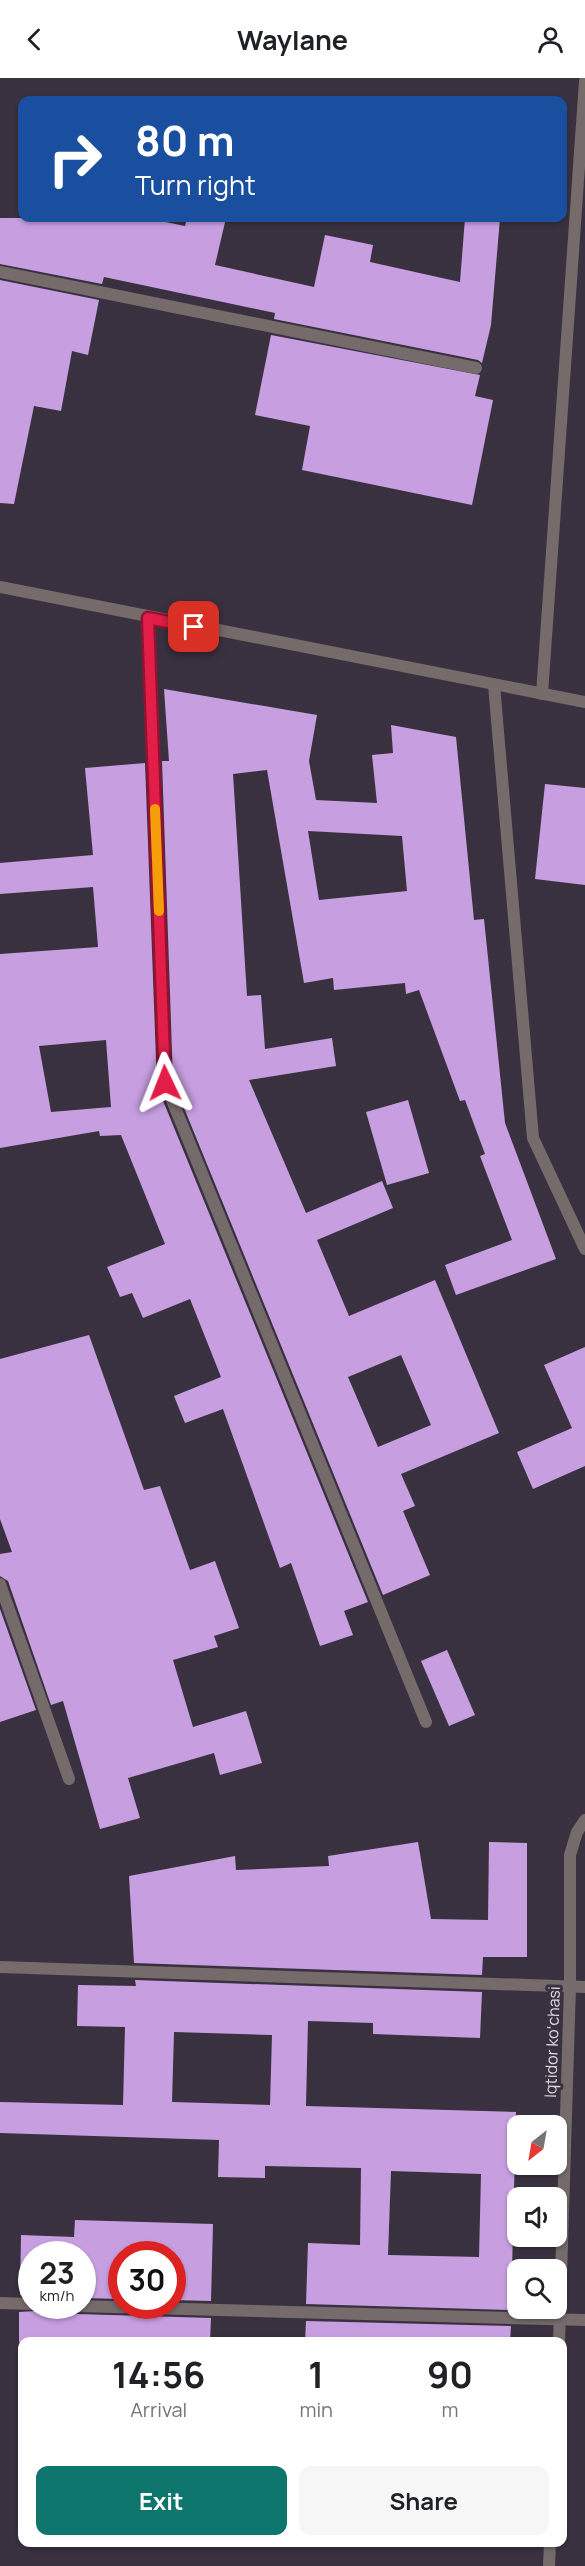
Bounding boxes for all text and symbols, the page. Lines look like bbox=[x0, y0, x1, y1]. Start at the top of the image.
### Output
text: Waylane bbox=[237, 21, 348, 58]
icon: back bbox=[18, 23, 51, 56]
icon: person bbox=[534, 23, 567, 56]
text: 80 m bbox=[135, 111, 235, 169]
icon: right bbox=[36, 120, 114, 198]
text: Turn right bbox=[135, 166, 256, 203]
pin bbox=[168, 601, 219, 652]
icon: arrive bbox=[177, 610, 210, 643]
position arrow bbox=[133, 1051, 197, 1115]
street label: Iqtidor koʻchasi bbox=[539, 1986, 565, 2098]
north arrow bbox=[507, 2115, 567, 2175]
map controls bbox=[507, 2115, 567, 2319]
button: sound bbox=[507, 2187, 567, 2247]
speed limit sign: 30 bbox=[108, 2241, 186, 2319]
text: 23 bbox=[39, 2252, 75, 2293]
button: search bbox=[507, 2259, 567, 2319]
text: km/h bbox=[40, 2285, 74, 2306]
text: 14:56 bbox=[112, 2350, 205, 2399]
text: 1 bbox=[308, 2350, 324, 2399]
text: 90 bbox=[427, 2350, 473, 2399]
text: Arrival bbox=[130, 2396, 187, 2423]
text: min bbox=[299, 2396, 333, 2423]
text: m bbox=[442, 2396, 458, 2423]
button: Exit bbox=[36, 2466, 287, 2535]
button: Share bbox=[299, 2466, 549, 2535]

